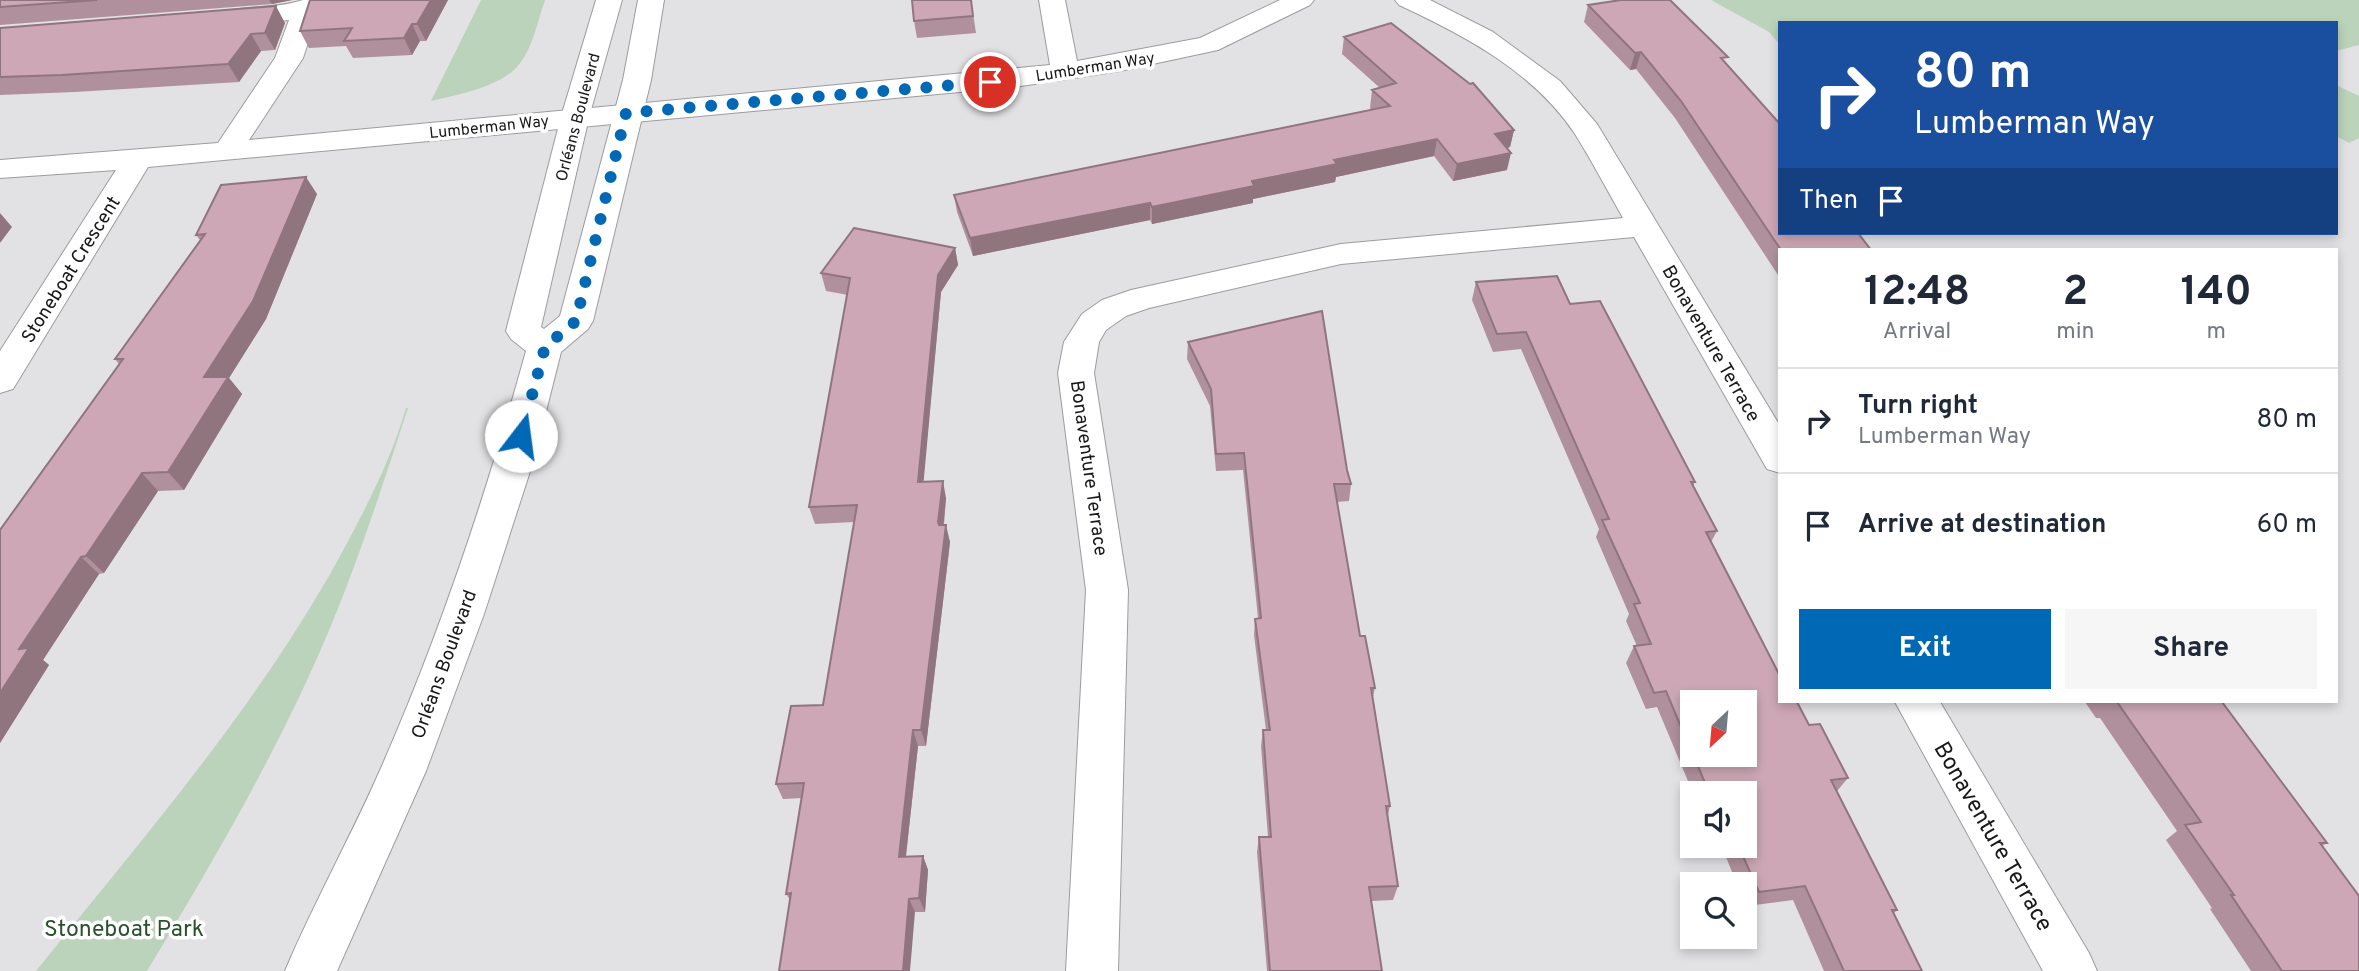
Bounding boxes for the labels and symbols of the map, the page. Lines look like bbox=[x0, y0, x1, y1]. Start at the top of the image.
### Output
street label: Lumberman Way bbox=[1034, 49, 1156, 87]
street label: Orléans Boulevard bbox=[552, 51, 606, 184]
pin bbox=[960, 52, 1020, 112]
street label: Lumberman Way bbox=[428, 112, 550, 144]
street label: Stoneboat Crescent bbox=[17, 192, 127, 348]
street label: Bonaventure Terrace bbox=[1656, 261, 1765, 427]
street label: Bonaventure Terrace bbox=[1064, 379, 1112, 558]
position arrow bbox=[484, 399, 558, 473]
street label: Orléans Boulevard bbox=[407, 587, 483, 742]
north arrow bbox=[1680, 690, 1757, 766]
street label: Bonaventure Terrace bbox=[1926, 737, 2058, 937]
park label: Stoneboat Park bbox=[44, 916, 204, 945]

